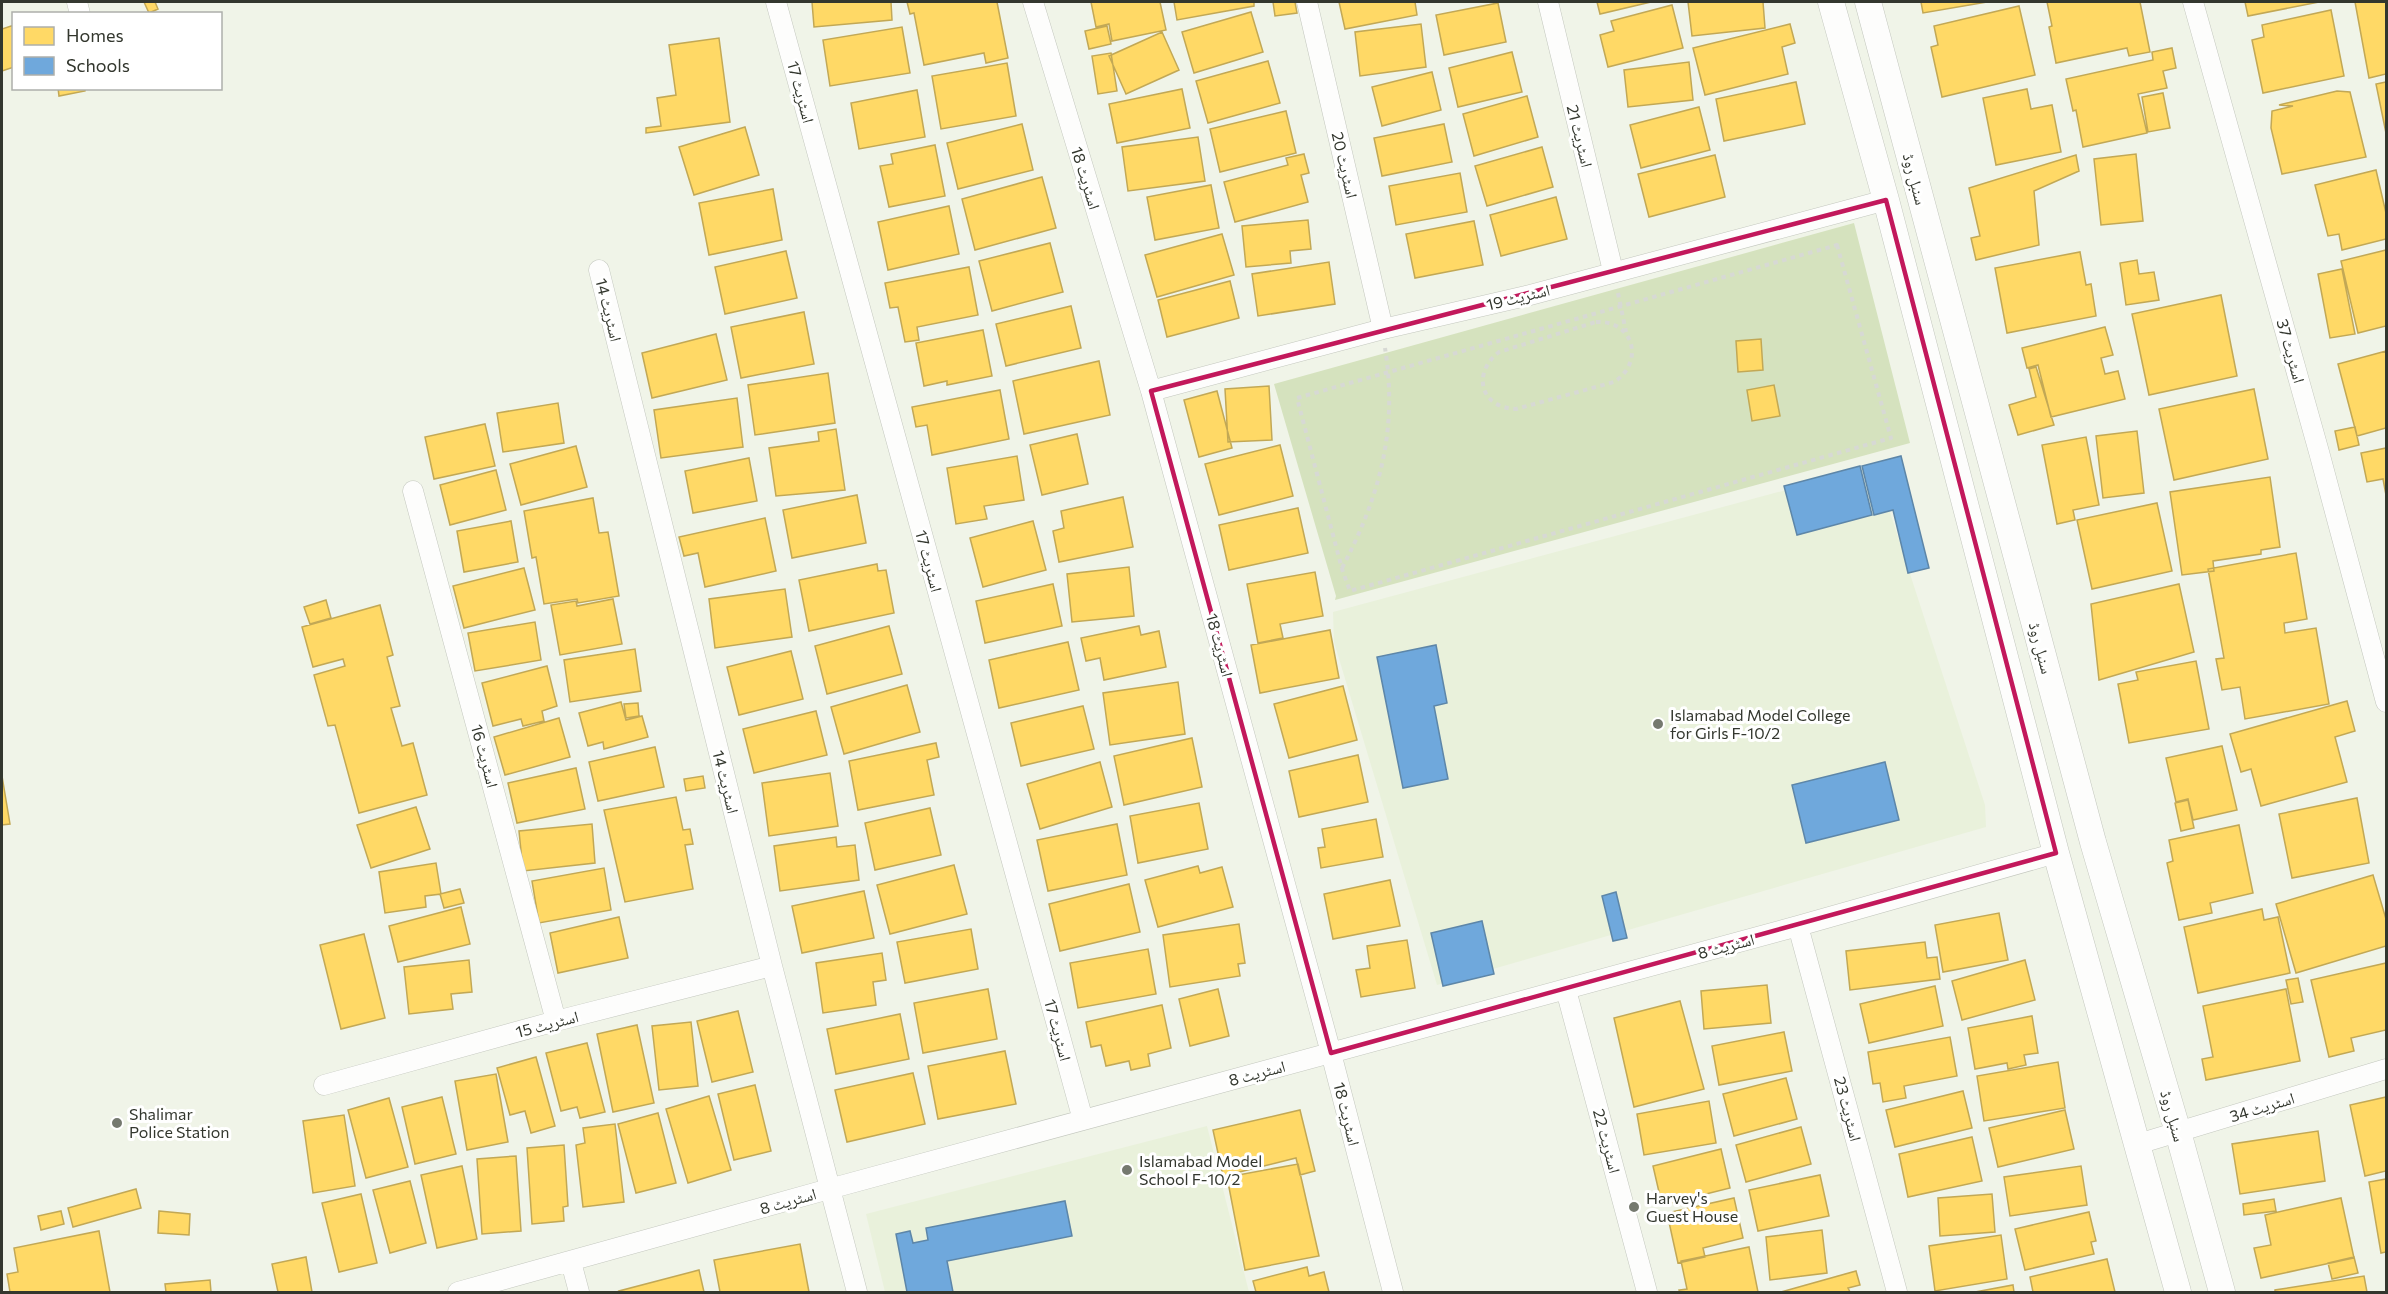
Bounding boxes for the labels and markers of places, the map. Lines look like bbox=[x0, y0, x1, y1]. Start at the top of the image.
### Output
place label: Islamabad Model College for Girls F-10/2 bbox=[1670, 705, 1850, 742]
marker: Islamabad Model College for Girls F-10/2 bbox=[1651, 717, 1665, 731]
place label: Shalimar Police Station bbox=[129, 1104, 229, 1141]
marker: Shalimar Police Station bbox=[110, 1116, 124, 1130]
place label: Islamabad Model School F-10/2 bbox=[1139, 1151, 1262, 1188]
marker: Islamabad Model School F-10/2 bbox=[1120, 1163, 1134, 1177]
place label: Harvey's Guest House bbox=[1646, 1188, 1738, 1225]
marker: Harvey's Guest House bbox=[1627, 1200, 1641, 1214]

